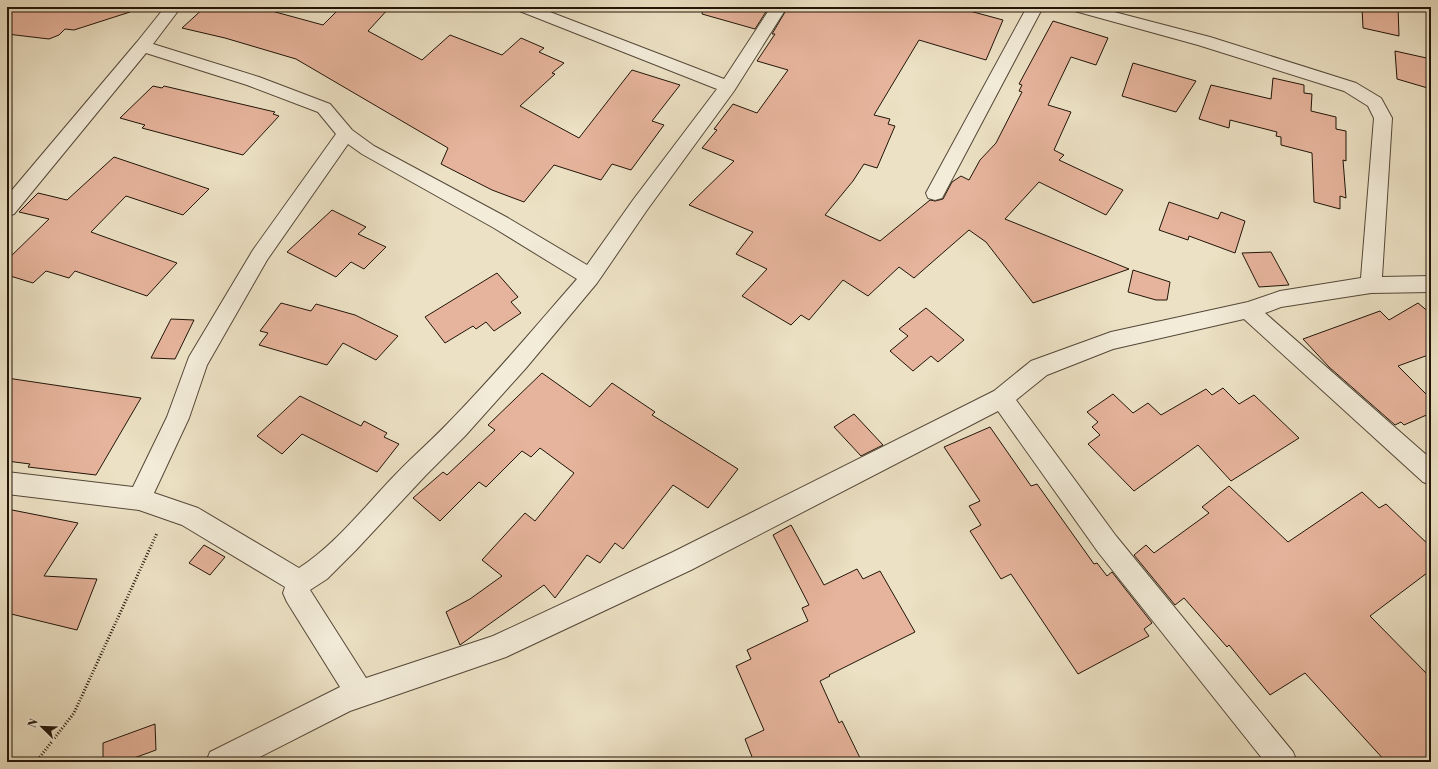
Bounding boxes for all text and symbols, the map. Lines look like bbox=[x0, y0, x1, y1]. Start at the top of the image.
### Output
north arrow bbox=[22, 707, 62, 747]
text: N bbox=[26, 716, 42, 730]

